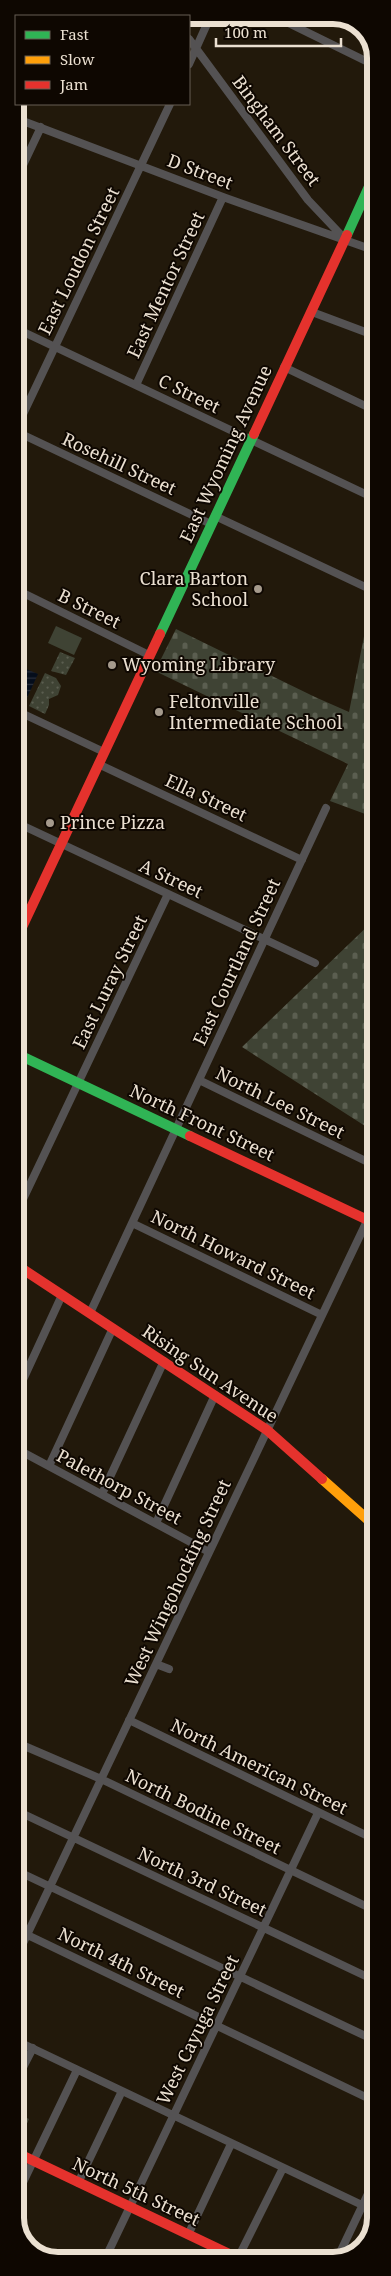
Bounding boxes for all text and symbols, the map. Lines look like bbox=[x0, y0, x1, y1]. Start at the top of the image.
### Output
legend bbox=[15, 15, 190, 105]
scale bar bbox=[216, 15, 341, 47]
text: 100 m bbox=[224, 22, 267, 42]
text: Fast bbox=[60, 24, 89, 44]
text: Slow bbox=[60, 49, 94, 69]
street label: Bingham Street bbox=[227, 70, 326, 190]
text: Jam bbox=[59, 74, 88, 94]
street label: D Street bbox=[164, 148, 236, 194]
street label: East Loudon Street bbox=[32, 183, 124, 338]
street label: East Mentor Street bbox=[121, 208, 210, 362]
street label: East Wyoming Avenue bbox=[173, 361, 277, 546]
street label: C Street bbox=[155, 368, 224, 418]
street label: Rosehill Street bbox=[59, 426, 180, 500]
place label: Clara Barton School bbox=[140, 566, 248, 611]
street label: B Street bbox=[54, 583, 125, 633]
marker: Clara Barton School bbox=[252, 583, 264, 595]
place label: Wyoming Library bbox=[122, 652, 276, 676]
marker: Wyoming Library bbox=[106, 659, 118, 671]
place label: Feltonville Intermediate School bbox=[169, 689, 343, 734]
marker: Feltonville Intermediate School bbox=[153, 706, 165, 718]
street label: Ella Street bbox=[162, 768, 251, 826]
place label: Prince Pizza bbox=[60, 810, 165, 834]
marker: Prince Pizza bbox=[44, 817, 56, 829]
street label: A Street bbox=[136, 853, 207, 903]
street label: East Courtland Street bbox=[187, 874, 285, 1049]
street label: East Luray Street bbox=[66, 911, 152, 1052]
street label: North Lee Street bbox=[212, 1061, 349, 1144]
street label: North Front Street bbox=[126, 1078, 279, 1166]
street label: North Howard Street bbox=[147, 1204, 319, 1304]
street label: Rising Sun Avenue bbox=[138, 1319, 283, 1428]
street label: Palethorp Street bbox=[53, 1443, 186, 1529]
street label: West Wingohocking Street bbox=[118, 1475, 236, 1690]
street label: North American Street bbox=[167, 1713, 352, 1819]
street label: North Bodine Street bbox=[122, 1763, 285, 1859]
street label: North 3rd Street bbox=[134, 1841, 271, 1921]
street label: North 4th Street bbox=[54, 1921, 189, 2003]
street label: West Cayuga Street bbox=[150, 1951, 244, 2108]
street label: North 5th Street bbox=[69, 2151, 204, 2231]

